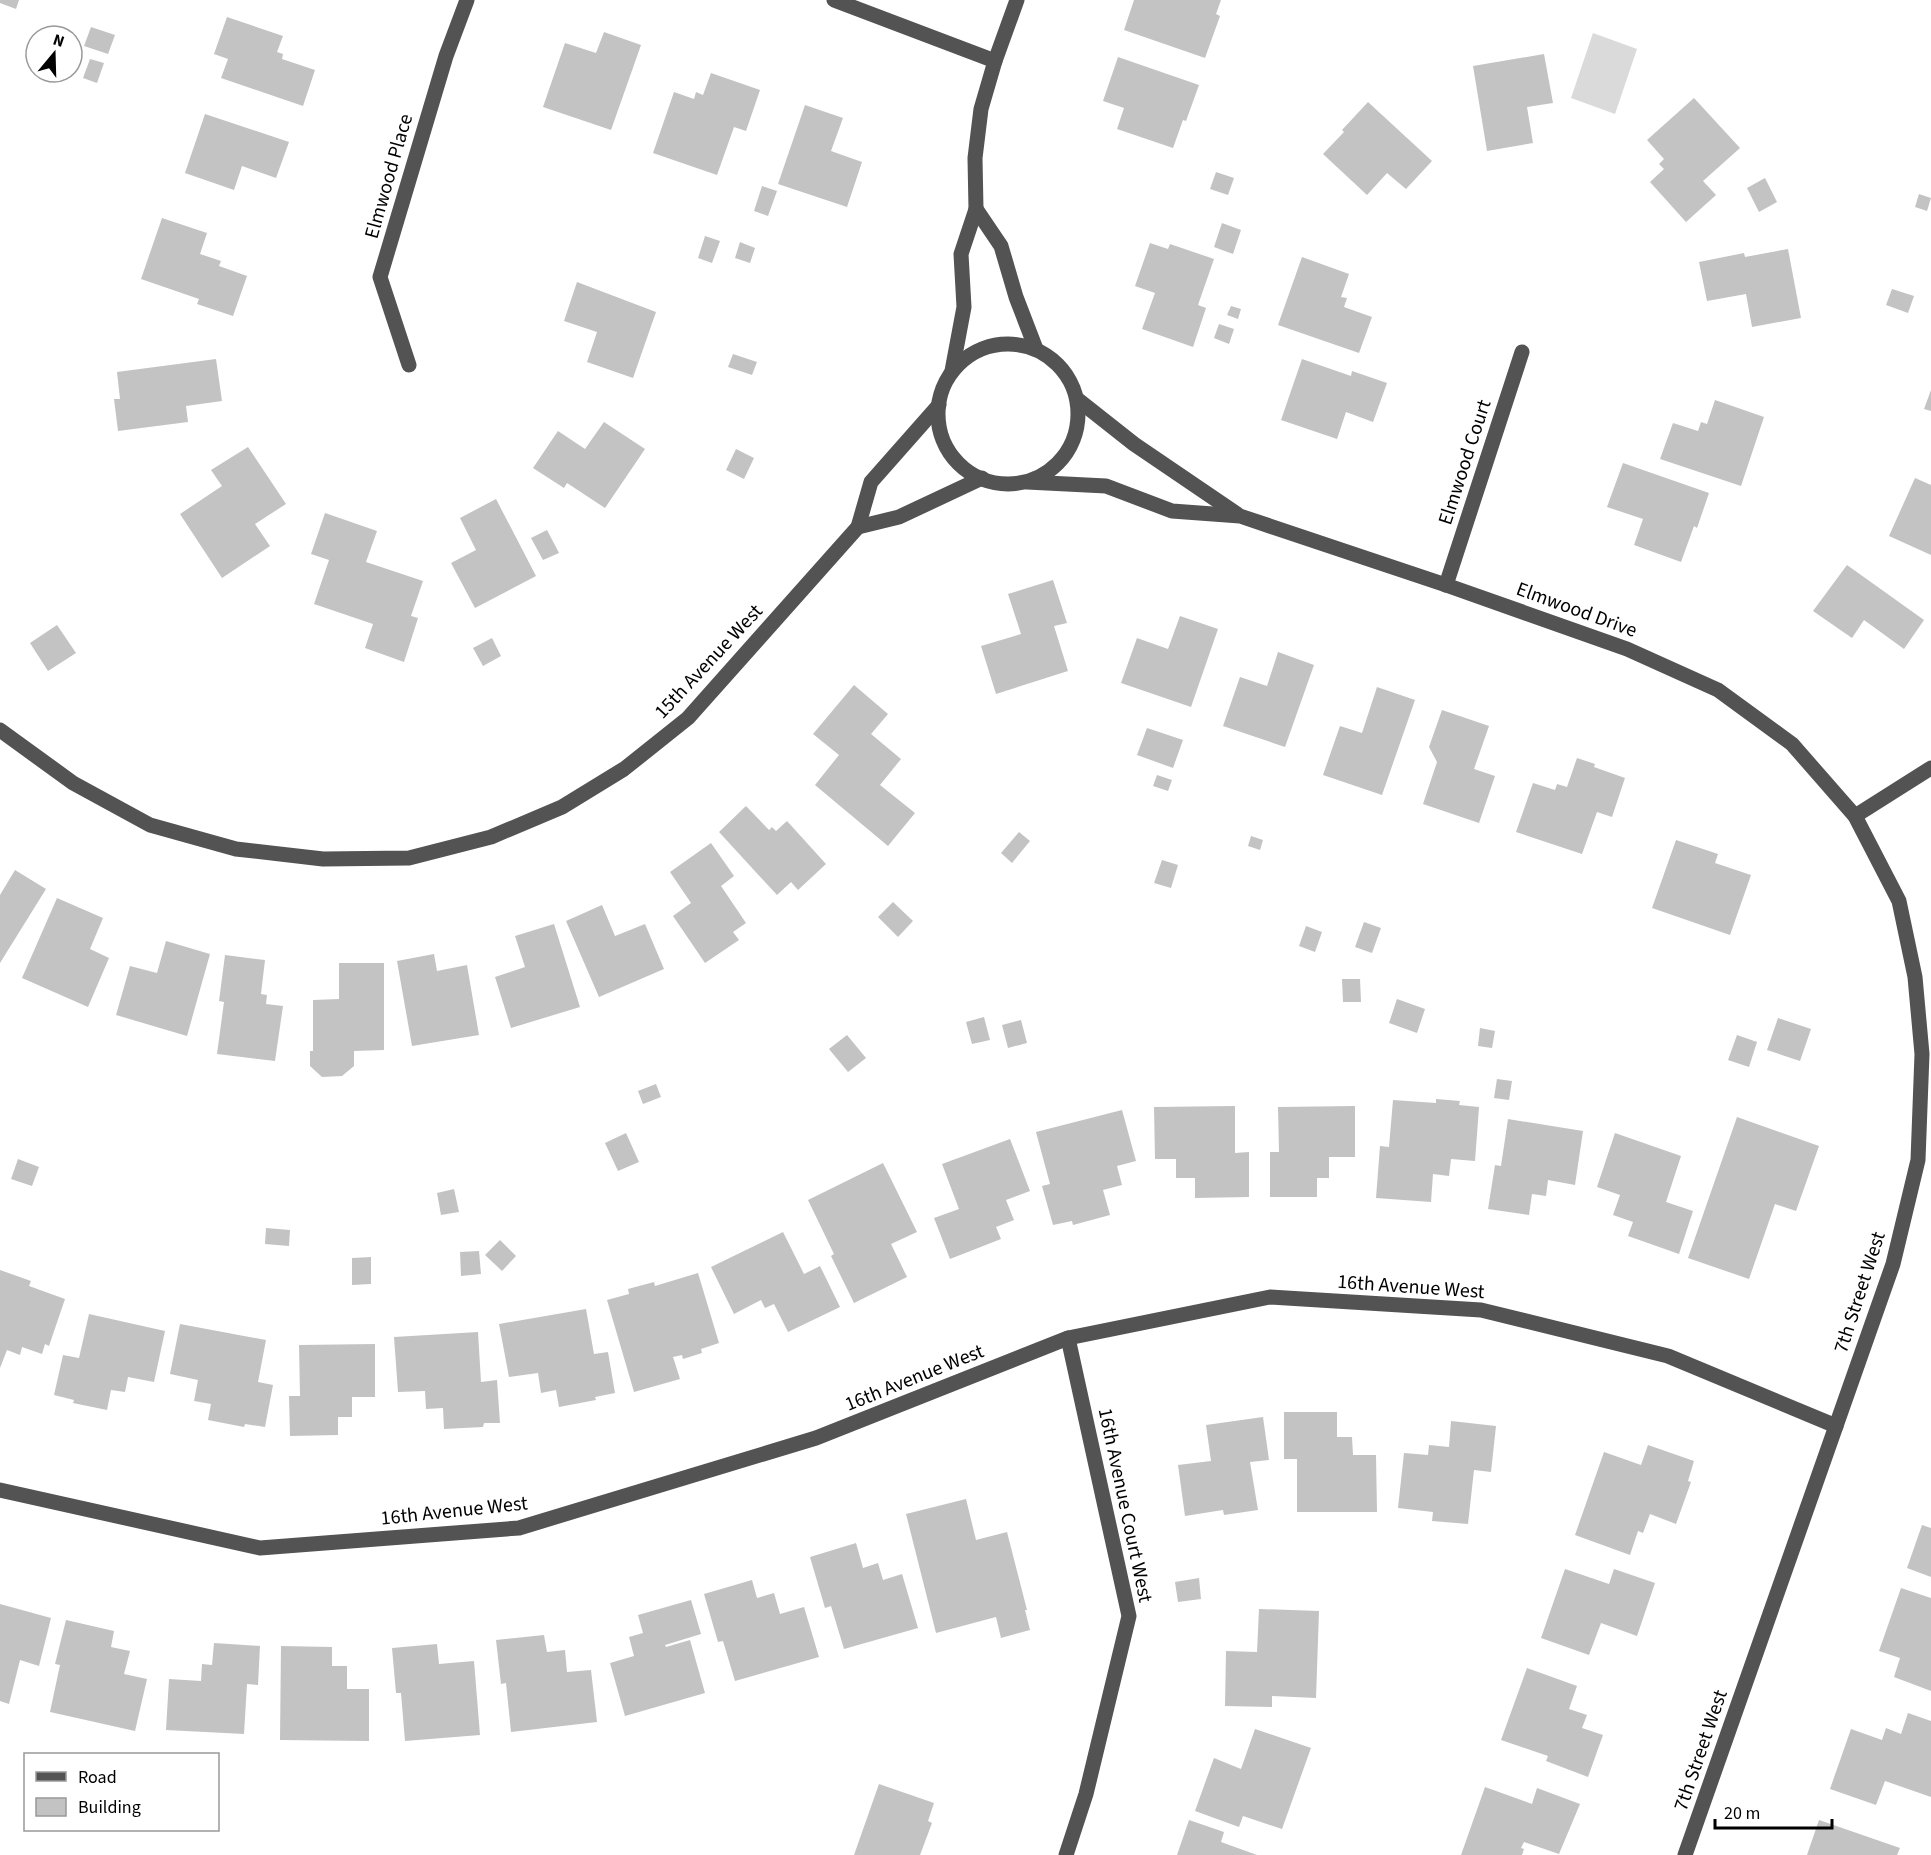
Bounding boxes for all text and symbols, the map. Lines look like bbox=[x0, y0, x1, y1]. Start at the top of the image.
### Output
north arrow bbox=[24, 24, 84, 84]
text: N bbox=[50, 29, 67, 53]
street label: Elmwood Place bbox=[358, 111, 420, 242]
street label: Elmwood Court bbox=[1432, 396, 1498, 529]
street label: Elmwood Drive bbox=[1512, 575, 1641, 645]
street label: 15th Avenue West bbox=[648, 598, 769, 725]
street label: 7th Street West bbox=[1827, 1228, 1893, 1357]
street label: 16th Avenue West bbox=[1336, 1268, 1486, 1306]
street label: 16th Avenue West bbox=[841, 1337, 988, 1419]
street label: 16th Avenue Court West bbox=[1091, 1405, 1159, 1605]
street label: 16th Avenue West bbox=[379, 1489, 529, 1533]
street label: 7th Street West bbox=[1667, 1686, 1735, 1814]
legend bbox=[24, 1753, 219, 1831]
text: Road bbox=[78, 1765, 117, 1790]
scale bar bbox=[1715, 1792, 1832, 1830]
text: Building bbox=[78, 1795, 141, 1820]
text: 20 m bbox=[1724, 1801, 1760, 1826]

